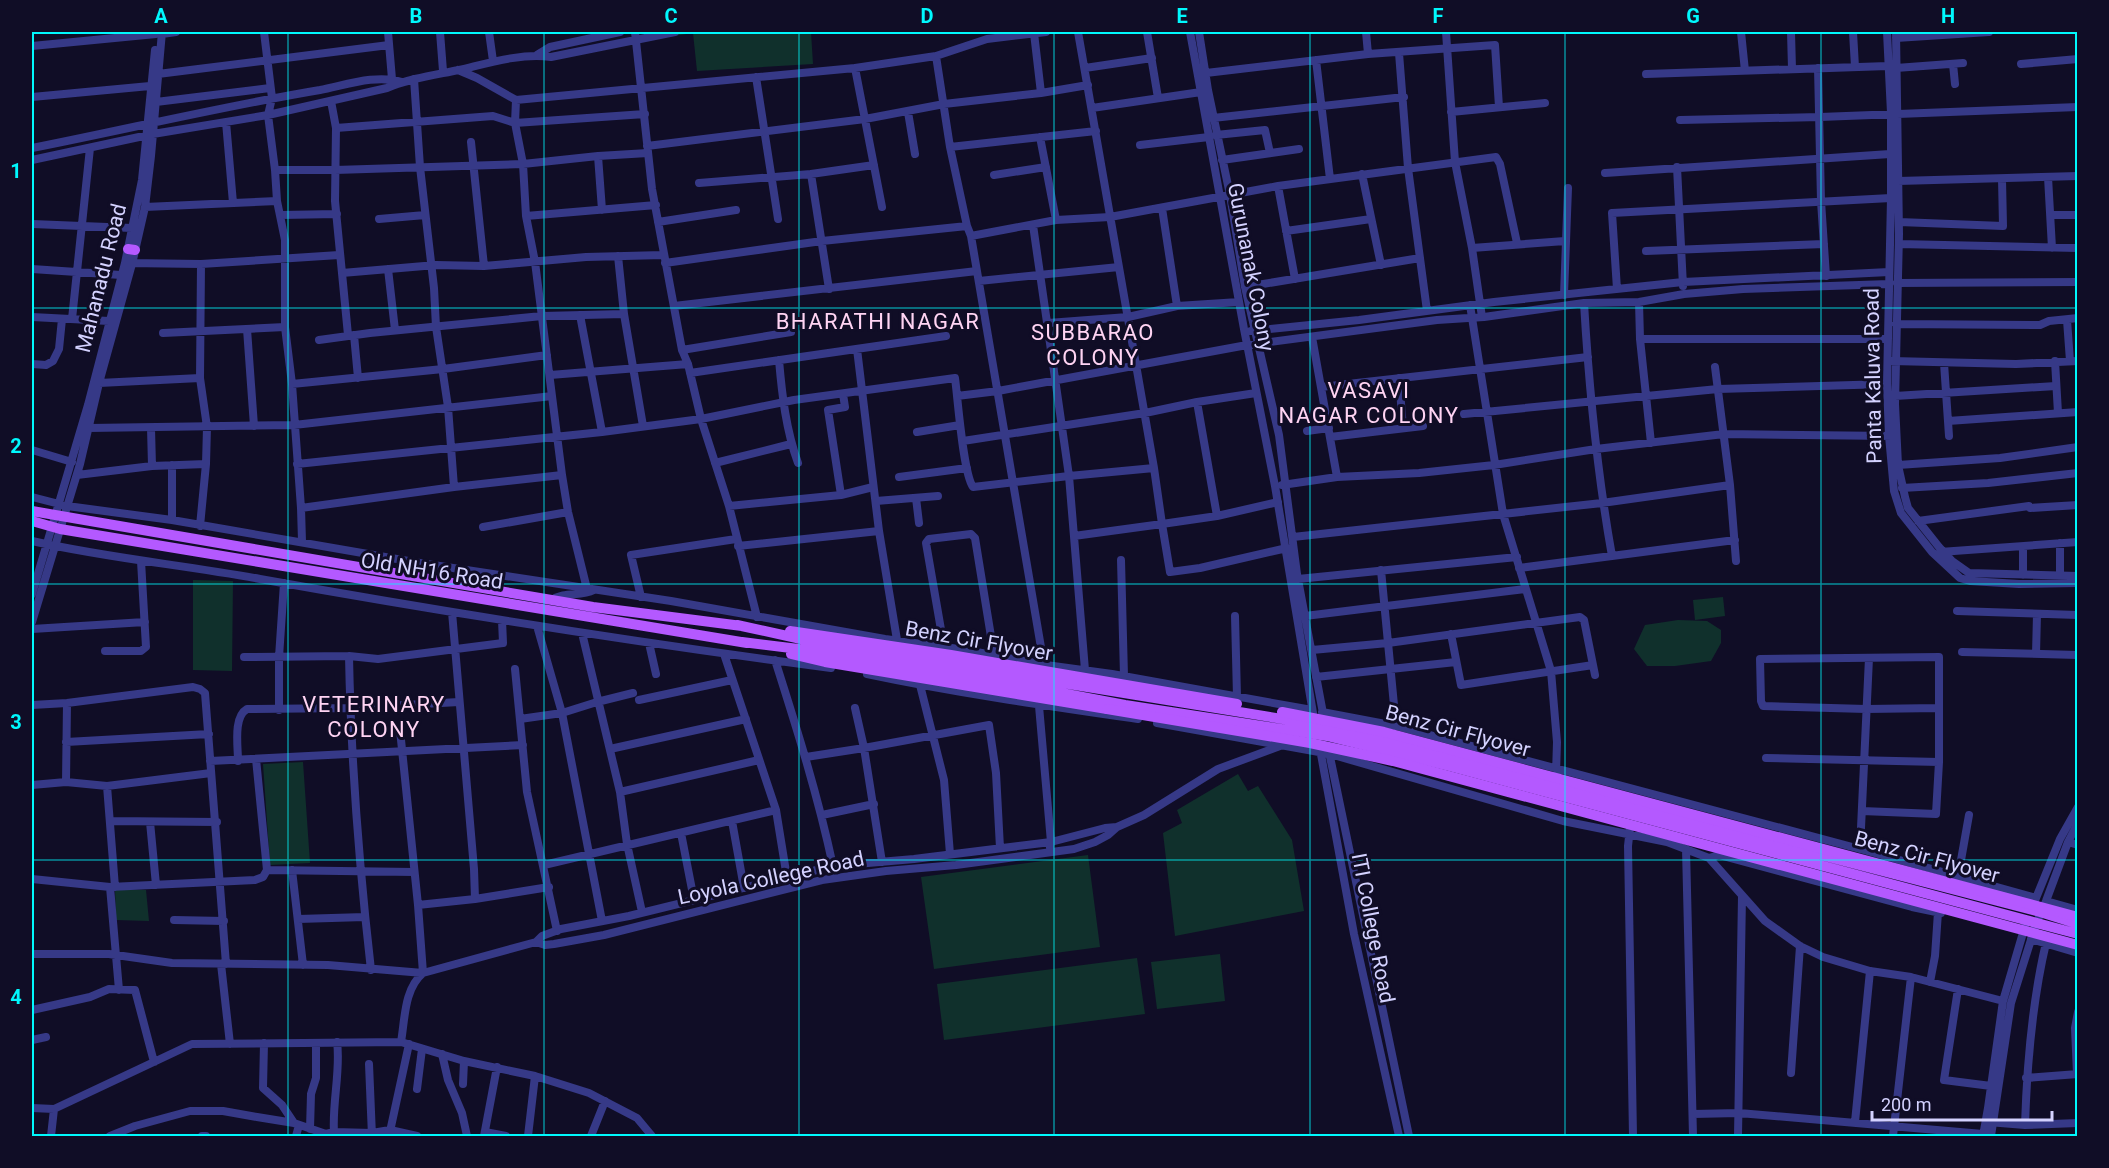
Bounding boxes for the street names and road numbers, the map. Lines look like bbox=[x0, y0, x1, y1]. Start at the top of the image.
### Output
street label: Gurunanak Colony bbox=[1223, 181, 1279, 353]
street label: Mahanadu Road bbox=[71, 201, 131, 355]
street label: Panta Kaluva Road bbox=[1859, 288, 1887, 464]
street label: Old NH16 Road bbox=[359, 548, 505, 594]
street label: Benz Cir Flyover bbox=[903, 616, 1055, 666]
street label: Benz Cir Flyover bbox=[1383, 700, 1533, 762]
street label: Benz Cir Flyover bbox=[1852, 826, 2002, 888]
street label: Loyola College Road bbox=[676, 847, 866, 909]
street label: ITI College Road bbox=[1347, 851, 1399, 1005]

